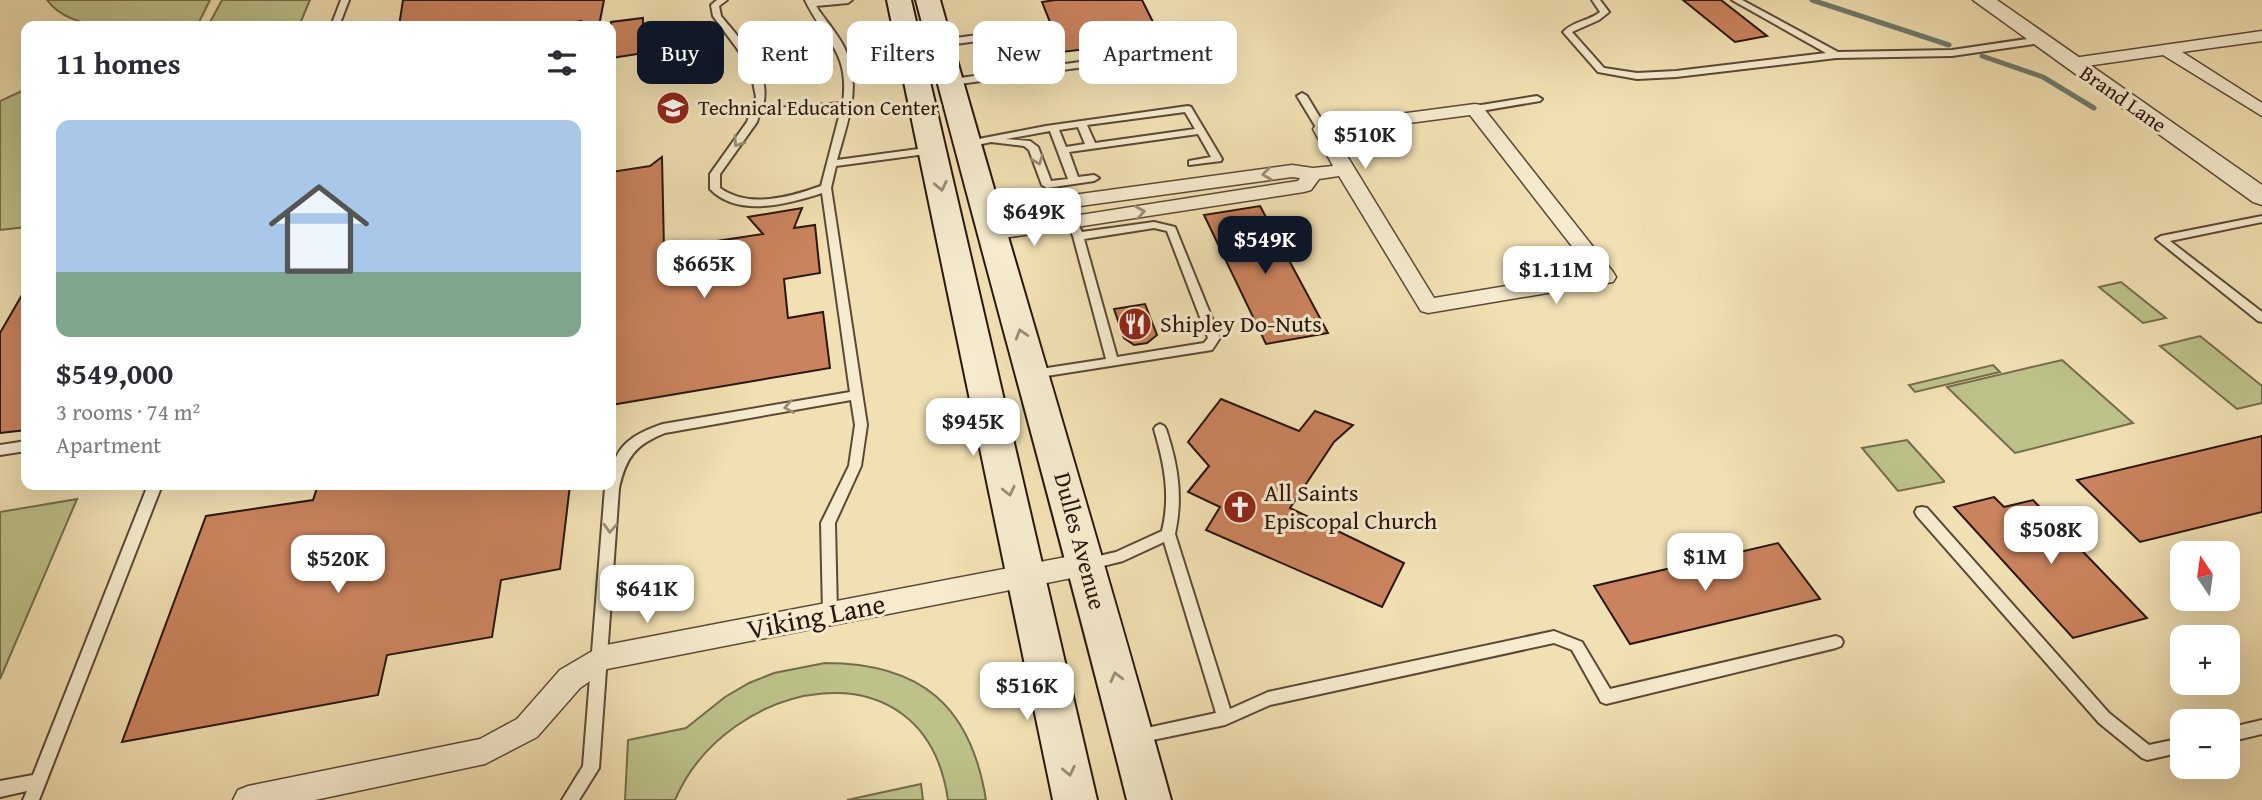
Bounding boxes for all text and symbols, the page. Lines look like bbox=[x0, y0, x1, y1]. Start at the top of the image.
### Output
chip: Buy bbox=[637, 21, 724, 84]
chip: Rent bbox=[738, 21, 833, 84]
chip: Filters bbox=[847, 21, 959, 84]
chip: New bbox=[973, 21, 1065, 84]
chip: Apartment bbox=[1079, 21, 1237, 84]
text: 11 homes bbox=[56, 41, 181, 85]
icon: filters bbox=[543, 44, 581, 82]
street label: Brand Lane bbox=[2074, 57, 2173, 140]
school or university icon: Technical Education Center bbox=[654, 89, 692, 127]
place label: Technical Education Center bbox=[698, 92, 939, 123]
pin: $510K bbox=[1316, 111, 1414, 171]
text: $510K bbox=[1334, 117, 1396, 150]
one-way arrow bbox=[734, 134, 746, 147]
one-way arrow bbox=[1030, 154, 1044, 166]
icon: home bbox=[256, 166, 382, 292]
one-way arrow bbox=[1261, 167, 1273, 182]
one-way arrow bbox=[932, 180, 947, 192]
pin: $649K bbox=[985, 188, 1083, 248]
text: $649K bbox=[1003, 194, 1065, 227]
one-way arrow bbox=[1134, 205, 1146, 220]
pin: $549K bbox=[1216, 216, 1314, 276]
text: $549K bbox=[1234, 222, 1296, 255]
pin: $665K bbox=[655, 240, 753, 300]
text: $665K bbox=[673, 246, 735, 279]
pin: $1.11M bbox=[1499, 246, 1613, 306]
text: $1.11M bbox=[1519, 252, 1593, 285]
restaurant icon: Shipley Do-Nuts bbox=[1116, 305, 1154, 343]
place label: Shipley Do-Nuts bbox=[1160, 306, 1322, 341]
one-way arrow bbox=[1015, 328, 1030, 340]
text: $549,000 bbox=[56, 351, 173, 395]
text: 3 rooms · 74 m² bbox=[56, 395, 200, 428]
one-way arrow bbox=[783, 398, 795, 413]
pin: $945K bbox=[924, 398, 1022, 458]
text: $945K bbox=[942, 404, 1004, 437]
text: Apartment bbox=[56, 428, 161, 461]
street label: Dulles Avenue bbox=[1045, 468, 1116, 613]
place label: All Saints Episcopal Church bbox=[1264, 475, 1438, 538]
one-way arrow bbox=[1001, 485, 1015, 497]
church icon: All Saints Episcopal Church bbox=[1221, 488, 1259, 526]
pin: $508K bbox=[2002, 506, 2100, 566]
text: $508K bbox=[2020, 512, 2082, 545]
one-way arrow bbox=[603, 523, 618, 534]
pin: $1M bbox=[1671, 534, 1739, 593]
pin: $520K bbox=[289, 536, 387, 595]
text: $1M bbox=[1683, 539, 1727, 572]
text: $520K bbox=[307, 541, 369, 574]
north arrow bbox=[2170, 541, 2240, 611]
map controls bbox=[2170, 541, 2240, 779]
pin: $641K bbox=[598, 566, 696, 625]
text: $641K bbox=[616, 571, 678, 604]
street label: Viking Lane bbox=[743, 582, 888, 649]
button: + bbox=[2170, 625, 2240, 695]
pin: $516K bbox=[978, 662, 1076, 722]
text: $516K bbox=[996, 668, 1058, 701]
one-way arrow bbox=[1110, 671, 1124, 683]
button: − bbox=[2170, 709, 2240, 779]
one-way arrow bbox=[1061, 765, 1076, 777]

